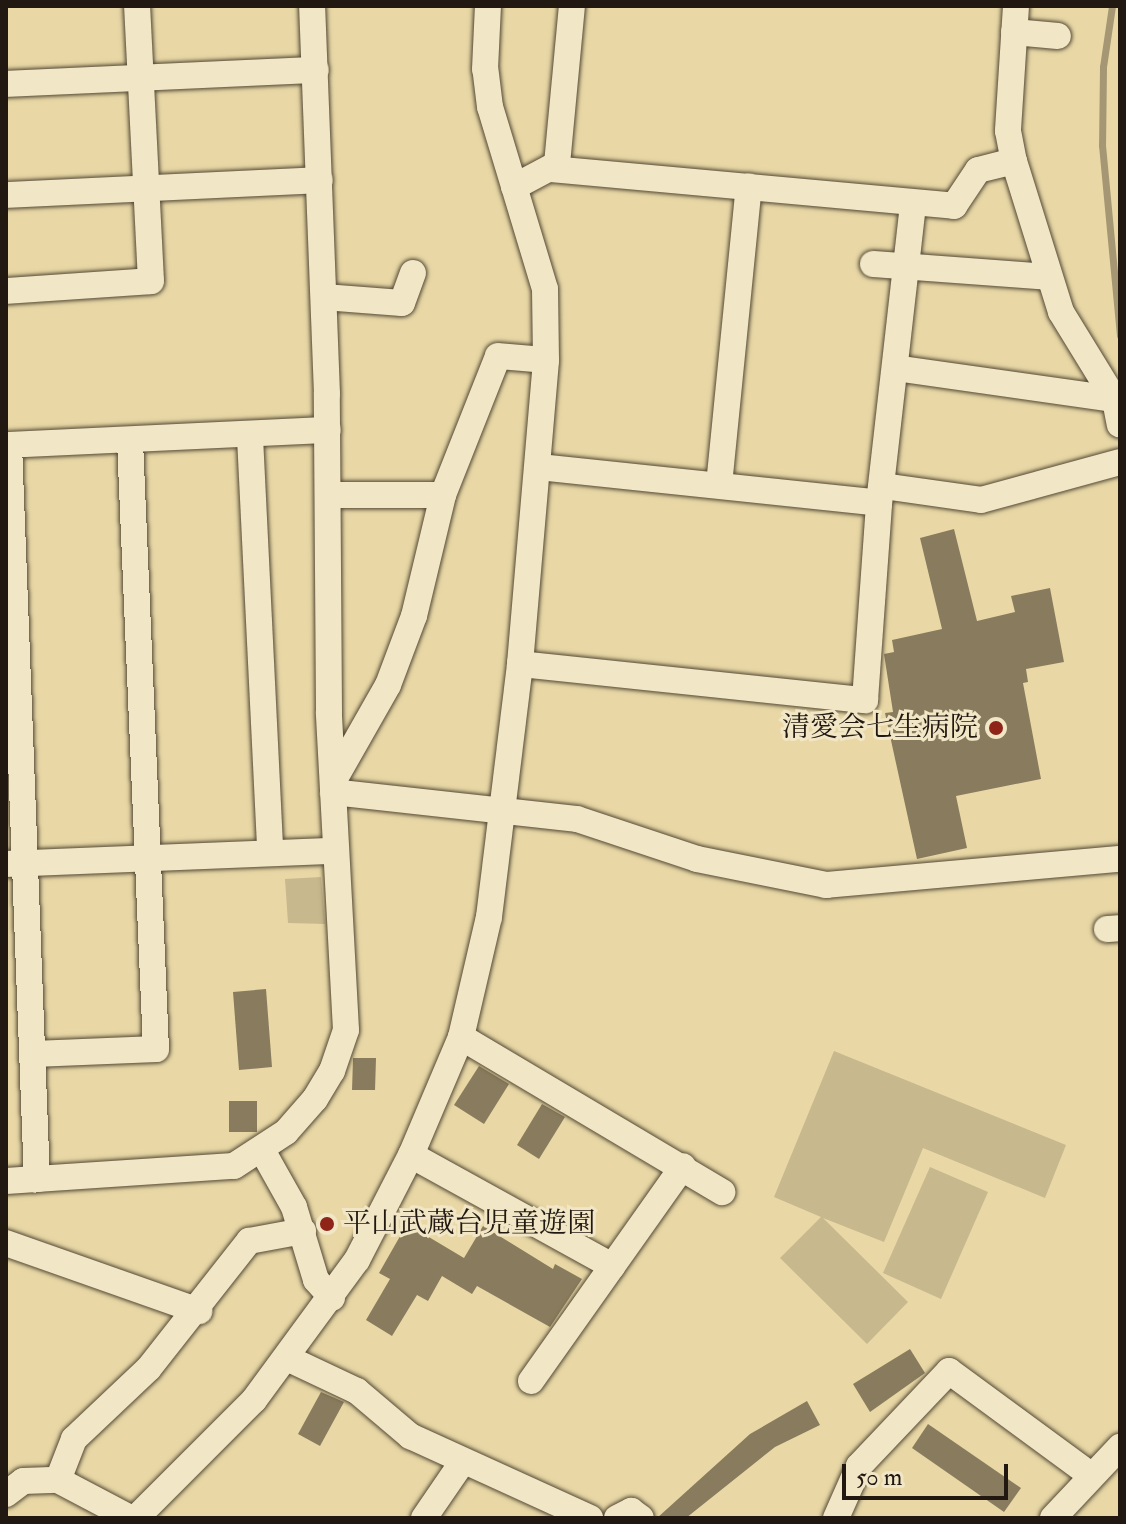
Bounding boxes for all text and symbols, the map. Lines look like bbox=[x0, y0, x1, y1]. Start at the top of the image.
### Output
place label: 清愛会七生病院 bbox=[782, 711, 978, 745]
marker: 清愛会七生病院 bbox=[985, 717, 1007, 739]
place label: 平山武蔵台児童遊園 bbox=[343, 1207, 595, 1241]
marker: 平山武蔵台児童遊園 bbox=[318, 1215, 336, 1233]
scale bar bbox=[846, 1448, 1012, 1498]
text: 50 m bbox=[856, 1462, 902, 1493]

